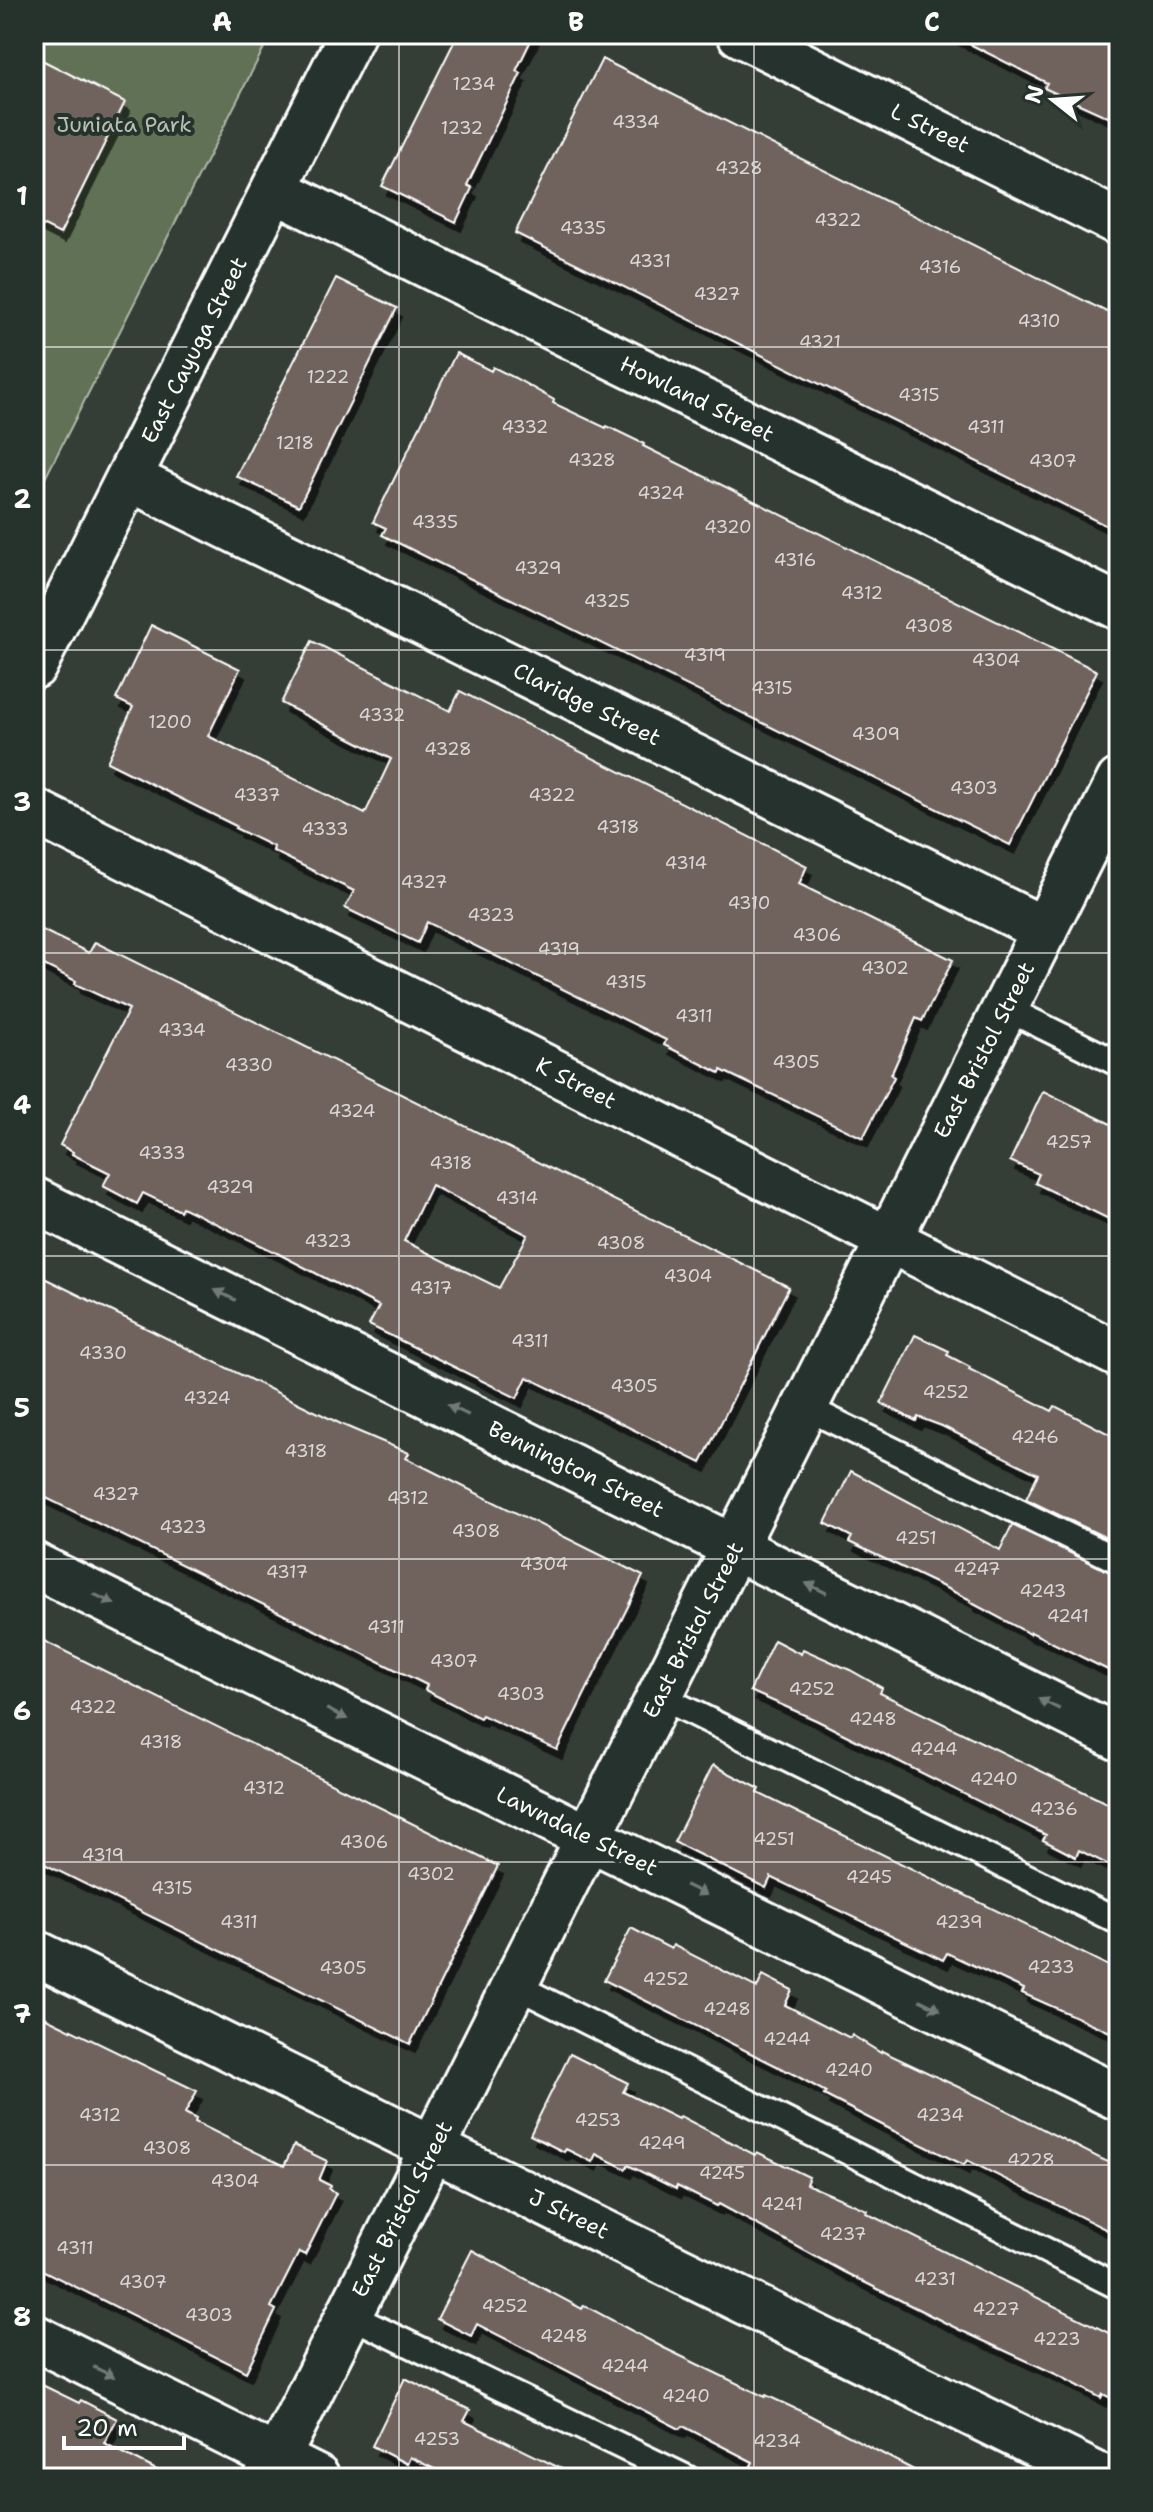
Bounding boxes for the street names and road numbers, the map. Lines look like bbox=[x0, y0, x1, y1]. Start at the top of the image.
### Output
street label: L Street bbox=[886, 96, 974, 160]
street label: East Cayuga Street bbox=[134, 252, 254, 448]
street label: Howland Street bbox=[615, 349, 779, 449]
street label: Claridge Street bbox=[508, 656, 666, 752]
street label: East Bristol Street bbox=[927, 957, 1041, 1143]
street label: K Street bbox=[531, 1050, 621, 1116]
street label: Bennington Street bbox=[483, 1414, 669, 1524]
street label: East Bristol Street bbox=[636, 1537, 750, 1723]
street label: Lawndale Street bbox=[492, 1779, 662, 1883]
street label: East Bristol Street bbox=[345, 2116, 459, 2302]
street label: J Street bbox=[524, 2182, 614, 2246]

